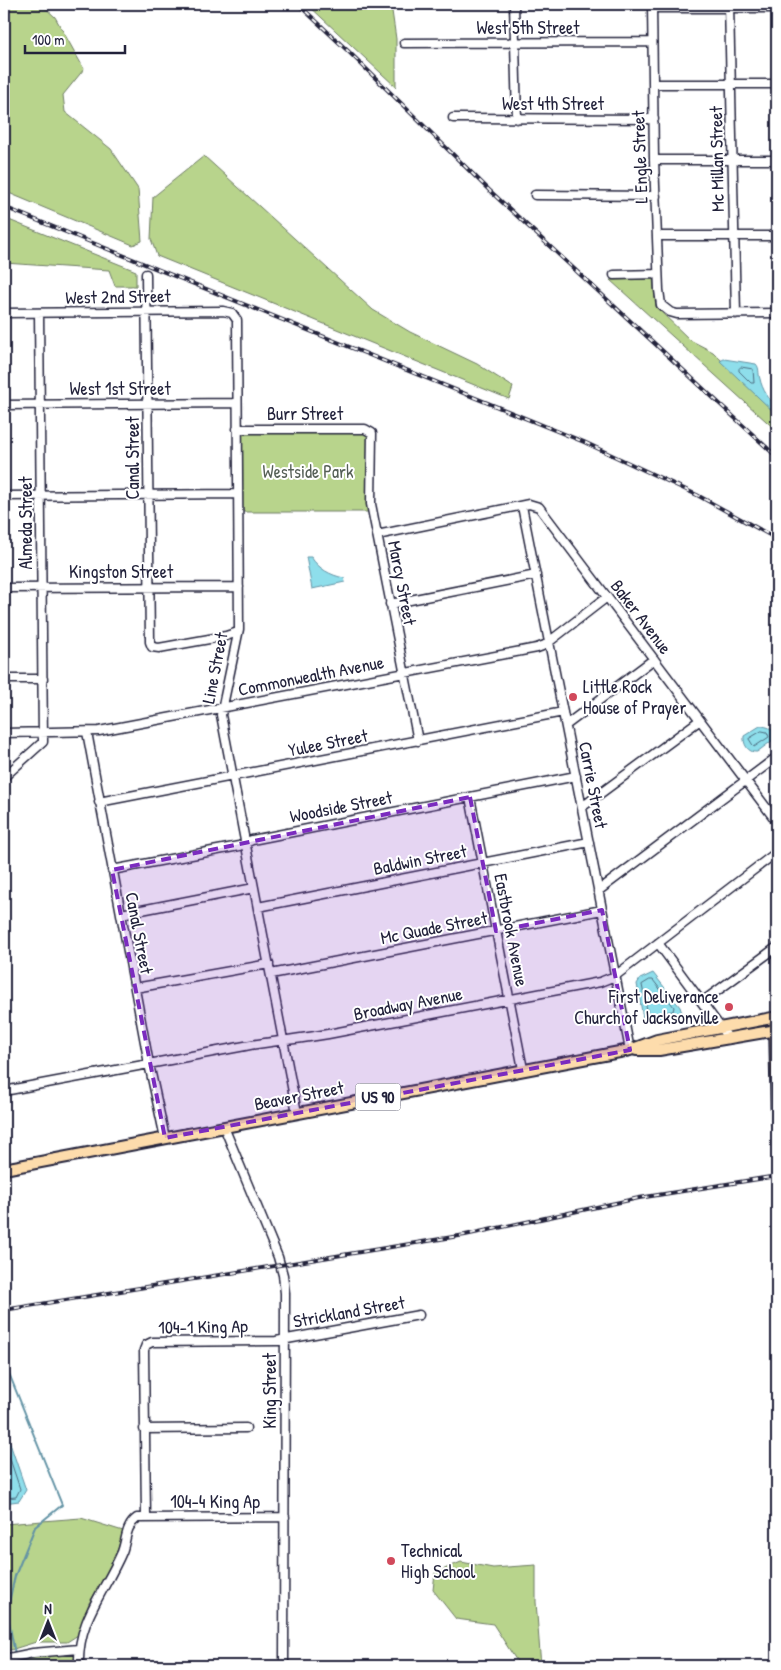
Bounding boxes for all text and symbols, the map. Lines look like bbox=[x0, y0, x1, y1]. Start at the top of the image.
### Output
street label: West 5th Street bbox=[477, 15, 580, 40]
scale bar bbox=[25, 22, 125, 54]
text: 100 m bbox=[32, 29, 65, 50]
street label: West 4th Street bbox=[502, 91, 605, 116]
street label: Mc Millan Street bbox=[703, 105, 730, 212]
street label: L Engle Street bbox=[625, 109, 654, 204]
street label: West 2nd Street bbox=[65, 283, 172, 310]
street label: West 1st Street bbox=[69, 376, 171, 401]
street label: Burr Street bbox=[267, 401, 344, 426]
street label: Canal Street bbox=[120, 416, 145, 499]
park label: Westside Park bbox=[263, 459, 354, 484]
street label: Almeda Street bbox=[13, 476, 38, 570]
street label: Marcy Street bbox=[382, 539, 423, 628]
street label: Kingston Street bbox=[69, 559, 174, 584]
street label: Baker Avenue bbox=[605, 574, 678, 659]
street label: Line Street bbox=[195, 629, 234, 706]
street label: Commonwealth Avenue bbox=[236, 649, 386, 702]
place label: Little Rock House of Prayer bbox=[583, 674, 686, 720]
marker: Little Rock House of Prayer bbox=[567, 691, 579, 703]
street label: Yulee Street bbox=[286, 722, 370, 762]
street label: Carrie Street bbox=[573, 739, 614, 831]
street label: Woodside Street bbox=[288, 784, 395, 829]
street label: Baldwin Street bbox=[371, 838, 469, 881]
street label: Eastbrook Avenue bbox=[488, 871, 535, 988]
street label: Canal Street bbox=[119, 890, 160, 977]
street label: Mc Quade Street bbox=[378, 905, 490, 950]
street label: Broadway Avenue bbox=[351, 981, 464, 1026]
place label: First Deliverance Church of Jacksonville bbox=[574, 984, 719, 1030]
marker: First Deliverance Church of Jacksonville bbox=[723, 1001, 735, 1013]
street label: Beaver Street bbox=[252, 1074, 347, 1116]
road number: US 90 bbox=[356, 1084, 400, 1110]
street label: Strickland Street bbox=[291, 1289, 407, 1334]
street label: 104-1 King Ap bbox=[158, 1313, 248, 1340]
street label: King Street bbox=[257, 1352, 282, 1429]
street label: 104-4 King Ap bbox=[170, 1489, 260, 1514]
place label: Technical High School bbox=[401, 1538, 475, 1584]
marker: Technical High School bbox=[385, 1555, 397, 1567]
north arrow bbox=[22, 1598, 72, 1648]
text: N bbox=[44, 1599, 52, 1618]

